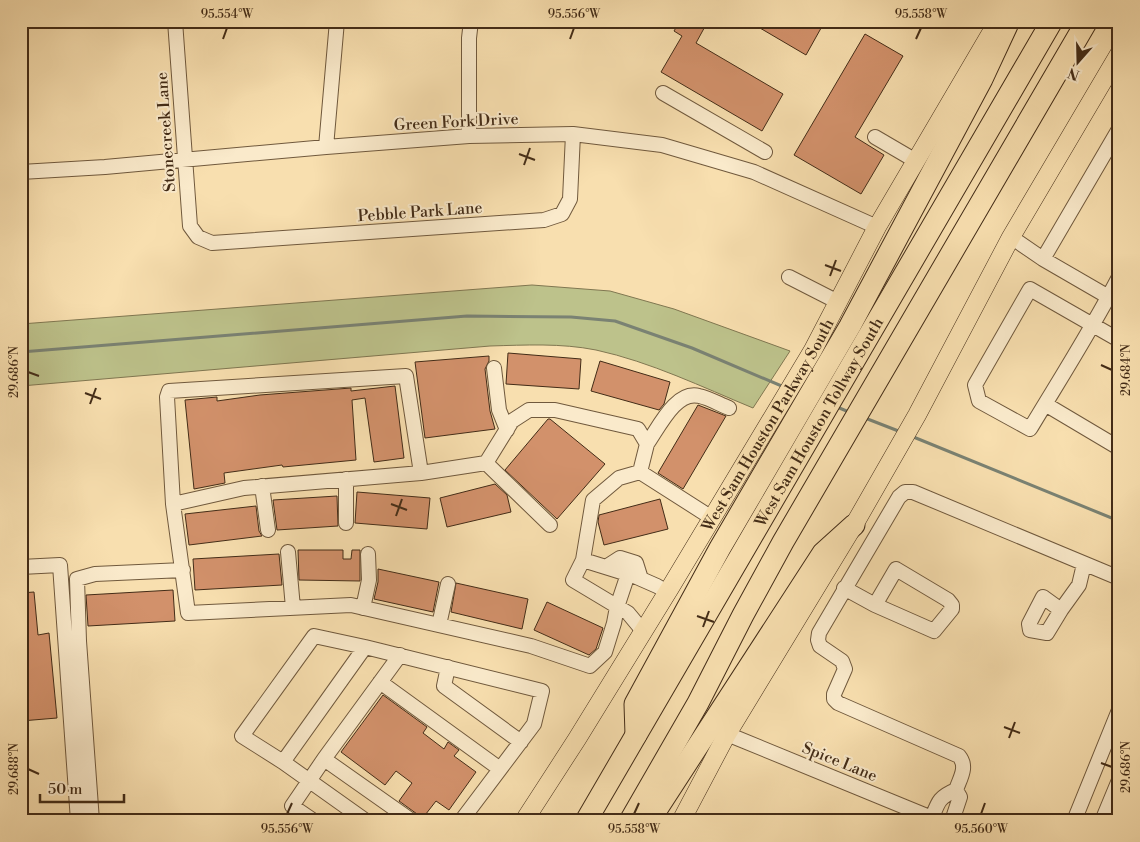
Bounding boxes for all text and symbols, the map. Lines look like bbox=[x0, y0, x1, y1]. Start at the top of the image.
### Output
text: 95.554°W bbox=[201, 7, 254, 22]
text: 95.556°W bbox=[548, 7, 601, 22]
text: 95.558°W bbox=[895, 7, 948, 22]
north arrow bbox=[1052, 38, 1102, 88]
text: N bbox=[1066, 63, 1082, 84]
street label: Stonecreek Lane bbox=[152, 71, 180, 193]
street label: Green Fork Drive bbox=[393, 109, 519, 135]
street label: Pebble Park Lane bbox=[357, 198, 483, 226]
street label: West Sam Houston Tollway South bbox=[750, 314, 888, 531]
street label: West Sam Houston Parkway South bbox=[697, 315, 839, 536]
text: 29.684°N bbox=[1119, 344, 1134, 396]
text: 29.686°N bbox=[7, 346, 22, 398]
street label: Spice Lane bbox=[799, 738, 880, 786]
text: 29.686°N bbox=[1119, 741, 1134, 793]
text: 29.688°N bbox=[7, 743, 22, 795]
scale bar bbox=[40, 772, 124, 804]
text: 50 m bbox=[48, 780, 82, 799]
text: 95.556°W bbox=[261, 822, 314, 837]
text: 95.558°W bbox=[608, 822, 661, 837]
text: 95.560°W bbox=[954, 822, 1009, 837]

